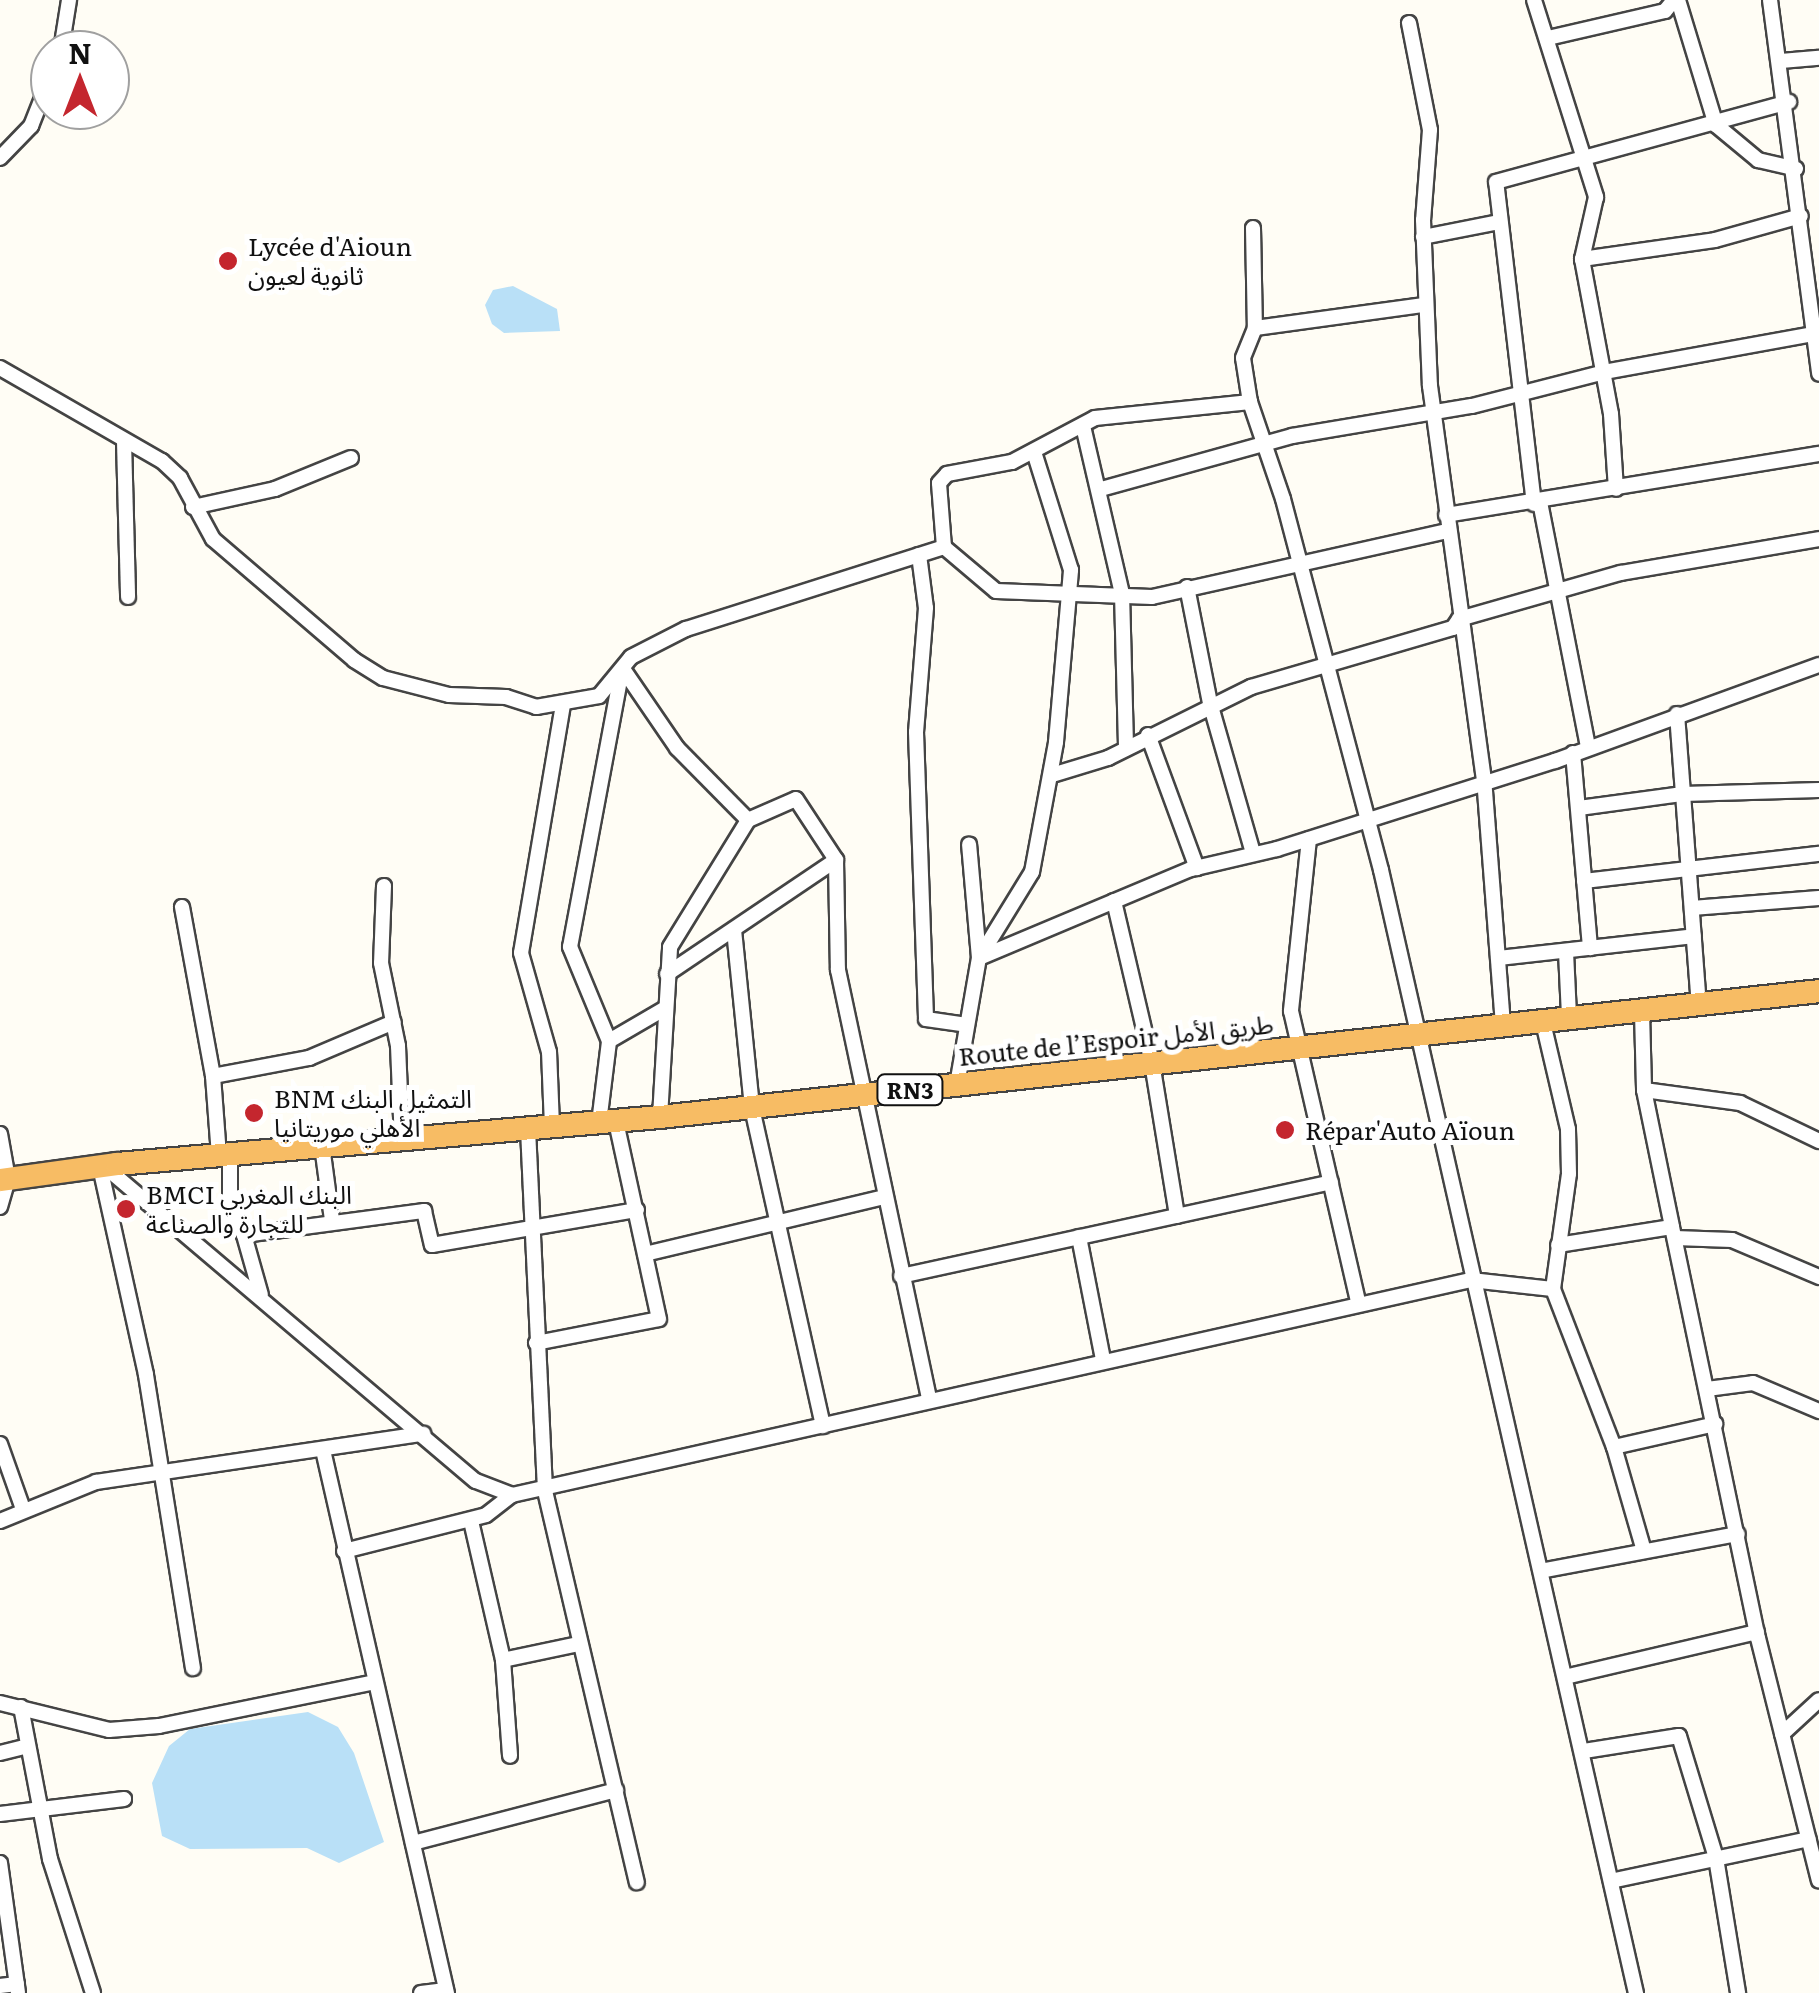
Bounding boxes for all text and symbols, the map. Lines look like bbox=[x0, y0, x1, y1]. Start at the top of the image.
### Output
north arrow bbox=[30, 30, 130, 130]
text: N bbox=[68, 31, 92, 73]
place label: Lycée d'Aioun ثانوية لعيون bbox=[248, 232, 412, 291]
marker: Lycée d'Aioun ثانوية لعيون bbox=[217, 250, 239, 272]
street label: Route de l’Espoir طريق الأمل bbox=[957, 1009, 1275, 1071]
road number: RN3 bbox=[875, 1073, 945, 1107]
place label: BNM التمثيل البنك الأهلي موريتانيا bbox=[274, 1084, 472, 1143]
marker: BNM التمثيل البنك الأهلي موريتانيا bbox=[243, 1102, 265, 1124]
place label: Répar'Auto Aïoun bbox=[1305, 1115, 1515, 1145]
marker: Répar'Auto Aïoun bbox=[1274, 1119, 1296, 1141]
place label: BMCI البنك المغربي للتجارة والصناعة bbox=[146, 1180, 352, 1239]
marker: BMCI البنك المغربي للتجارة والصناعة bbox=[115, 1198, 137, 1220]

